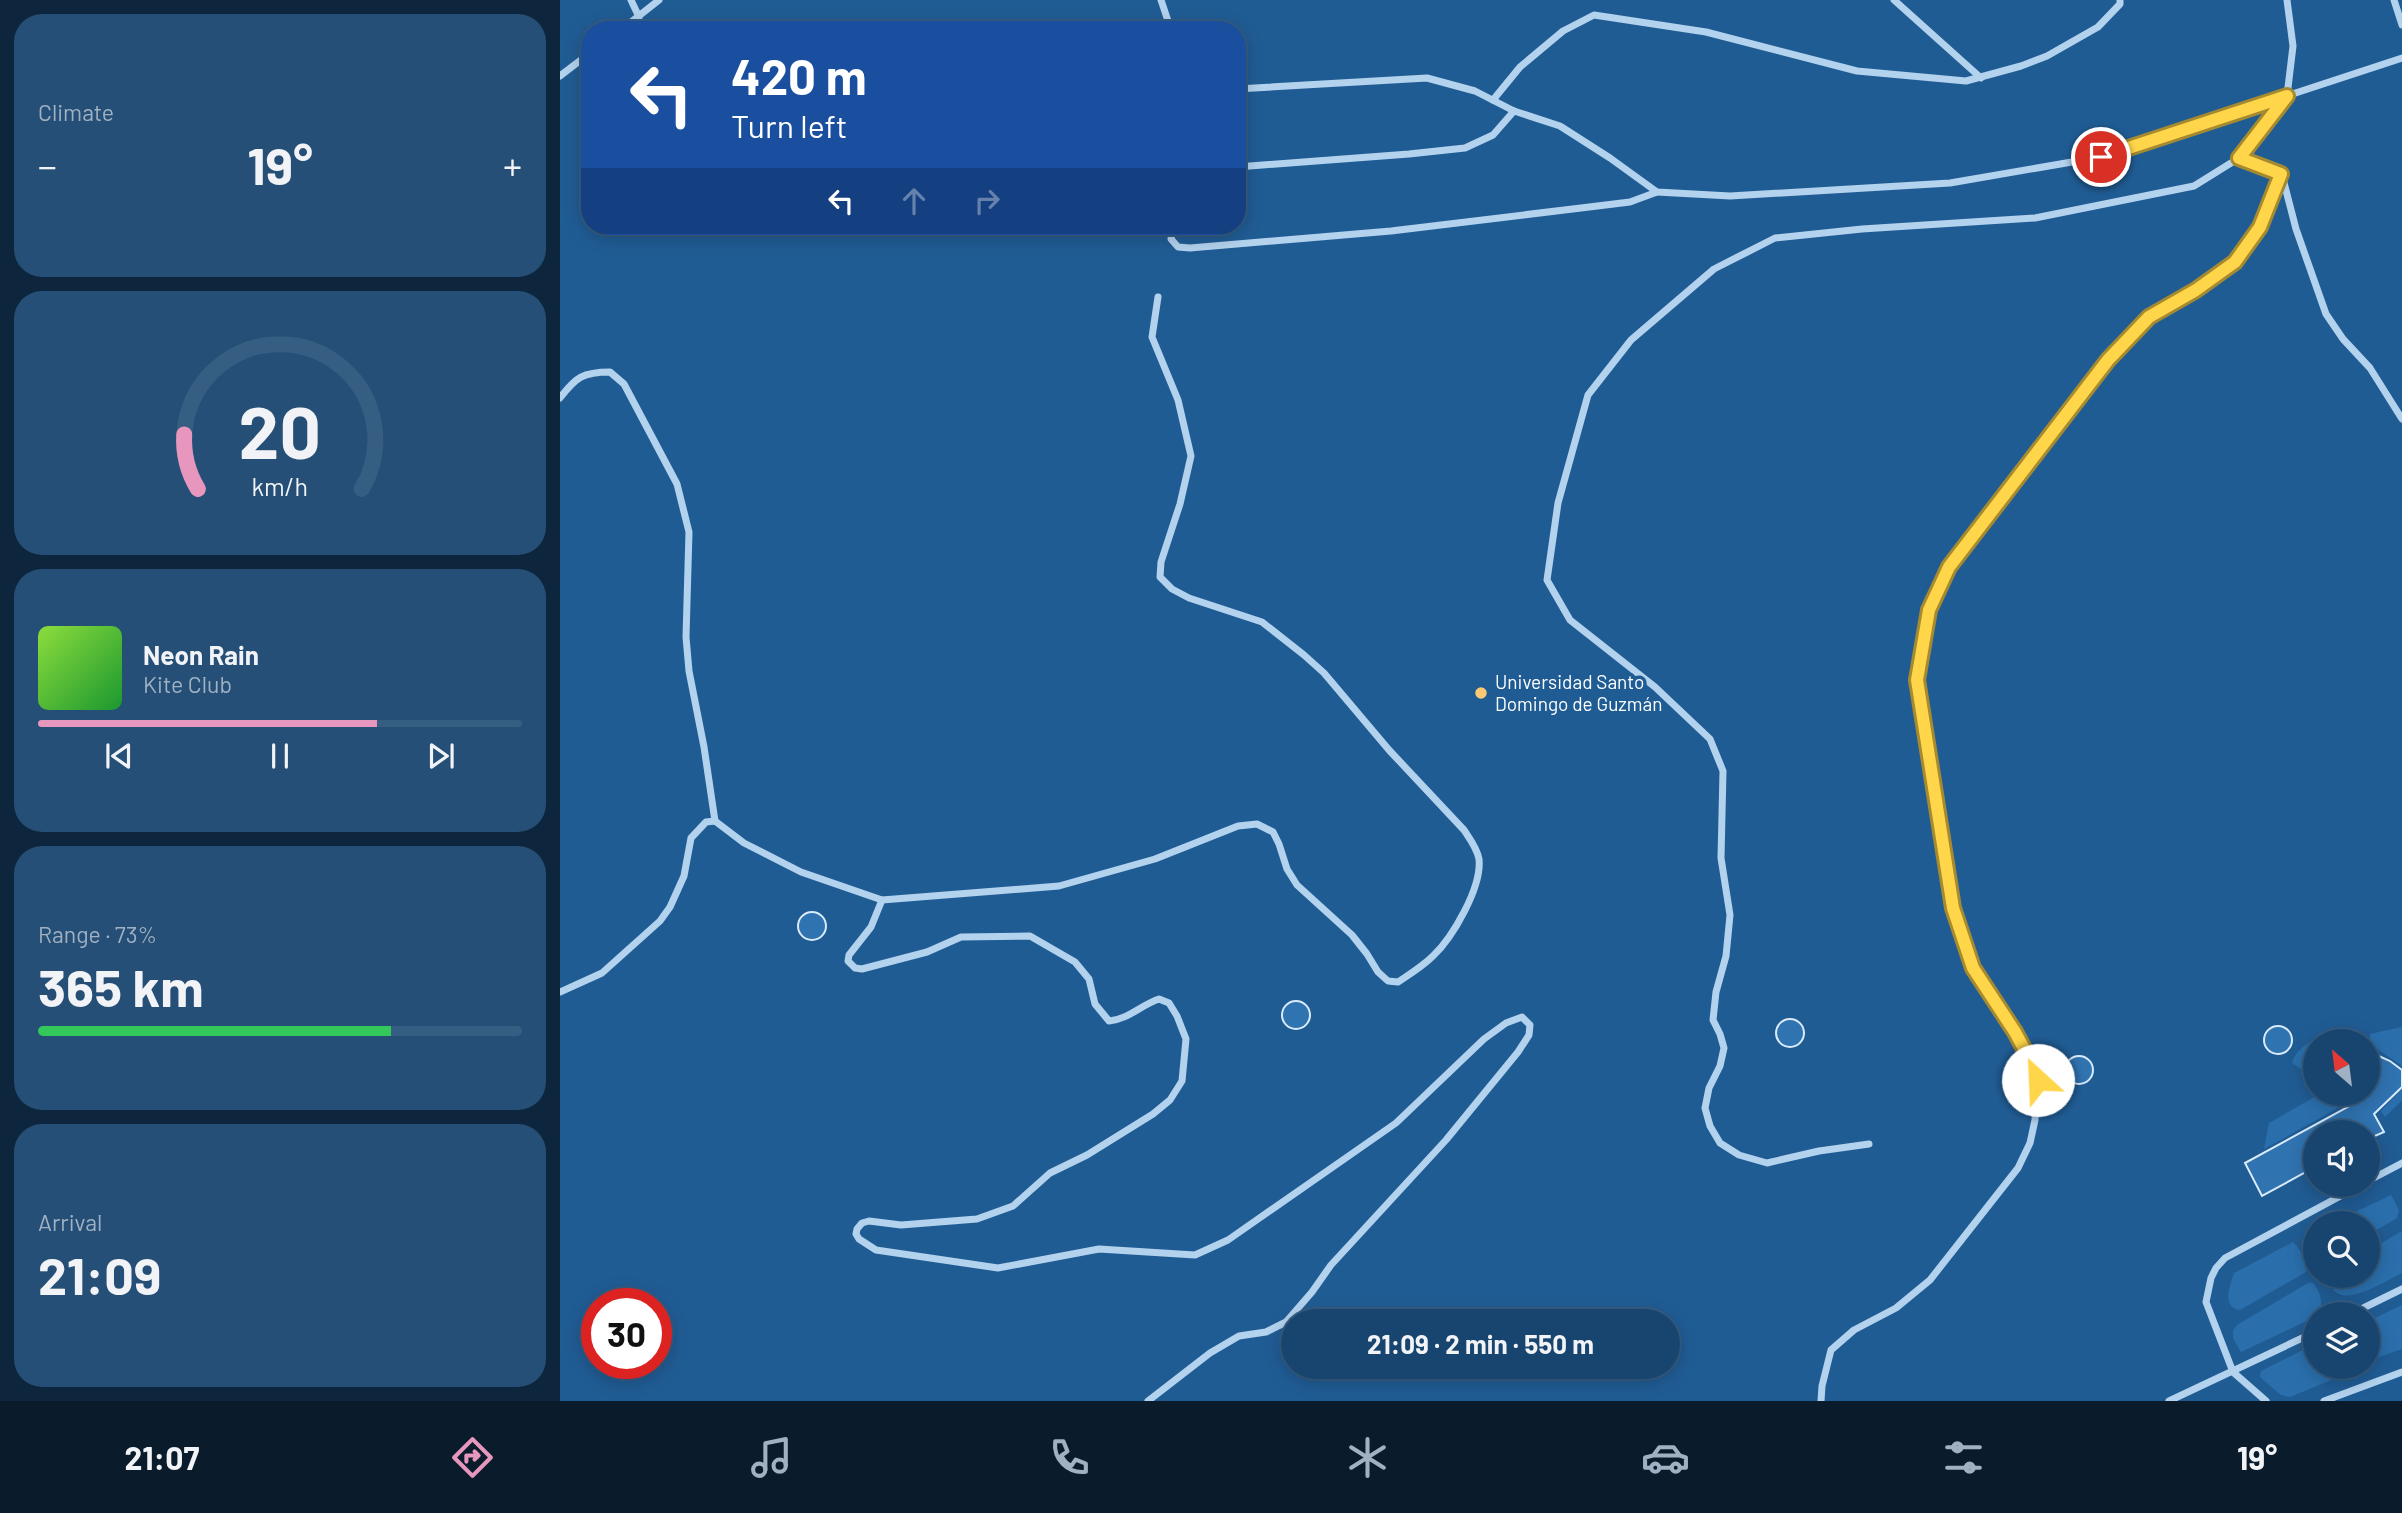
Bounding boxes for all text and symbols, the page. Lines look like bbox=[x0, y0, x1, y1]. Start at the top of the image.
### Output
text: 420 m bbox=[731, 46, 867, 105]
icon: left bbox=[616, 49, 707, 140]
text: Climate bbox=[38, 98, 114, 126]
text: Turn left bbox=[731, 106, 848, 144]
pin bbox=[2071, 127, 2131, 187]
text: 19° bbox=[247, 133, 313, 195]
icon: arrive bbox=[2082, 138, 2120, 176]
text: − bbox=[38, 142, 57, 188]
text: + bbox=[503, 142, 522, 188]
icon: left bbox=[822, 182, 860, 220]
icon: ahead bbox=[895, 182, 933, 220]
icon: right bbox=[968, 182, 1006, 220]
text: 20 bbox=[239, 387, 321, 475]
text: km/h bbox=[252, 471, 308, 501]
text: Neon Rain bbox=[143, 639, 259, 670]
text: Kite Club bbox=[143, 670, 232, 698]
place label: Universidad Santo Domingo de Guzmán bbox=[1495, 670, 1662, 715]
marker: Universidad Santo Domingo de Guzmán bbox=[1473, 685, 1489, 701]
icon: previous bbox=[100, 737, 138, 775]
icon: pause bbox=[261, 737, 299, 775]
icon: next bbox=[422, 737, 460, 775]
text: Range · 73% bbox=[38, 920, 157, 948]
text: 365 km bbox=[38, 955, 204, 1017]
north arrow bbox=[2303, 1029, 2380, 1106]
map controls bbox=[2303, 1029, 2380, 1379]
position arrow bbox=[2001, 1043, 2075, 1117]
button: sound bbox=[2303, 1120, 2380, 1197]
text: Arrival bbox=[38, 1208, 102, 1236]
button: search bbox=[2303, 1211, 2380, 1288]
text: 21:09 bbox=[38, 1243, 161, 1305]
speed limit sign: 30 bbox=[581, 1288, 672, 1379]
button: layers bbox=[2303, 1302, 2380, 1379]
text: 21:09 · 2 min · 550 m bbox=[1367, 1328, 1594, 1359]
icon: directions bbox=[448, 1433, 497, 1482]
icon: music bbox=[747, 1433, 796, 1482]
icon: phone bbox=[1045, 1433, 1094, 1482]
icon: climate bbox=[1343, 1433, 1392, 1482]
icon: car bbox=[1641, 1433, 1690, 1482]
icon: filters bbox=[1939, 1433, 1988, 1482]
text: 21:07 bbox=[125, 1438, 199, 1476]
text: 19° bbox=[2237, 1438, 2277, 1476]

